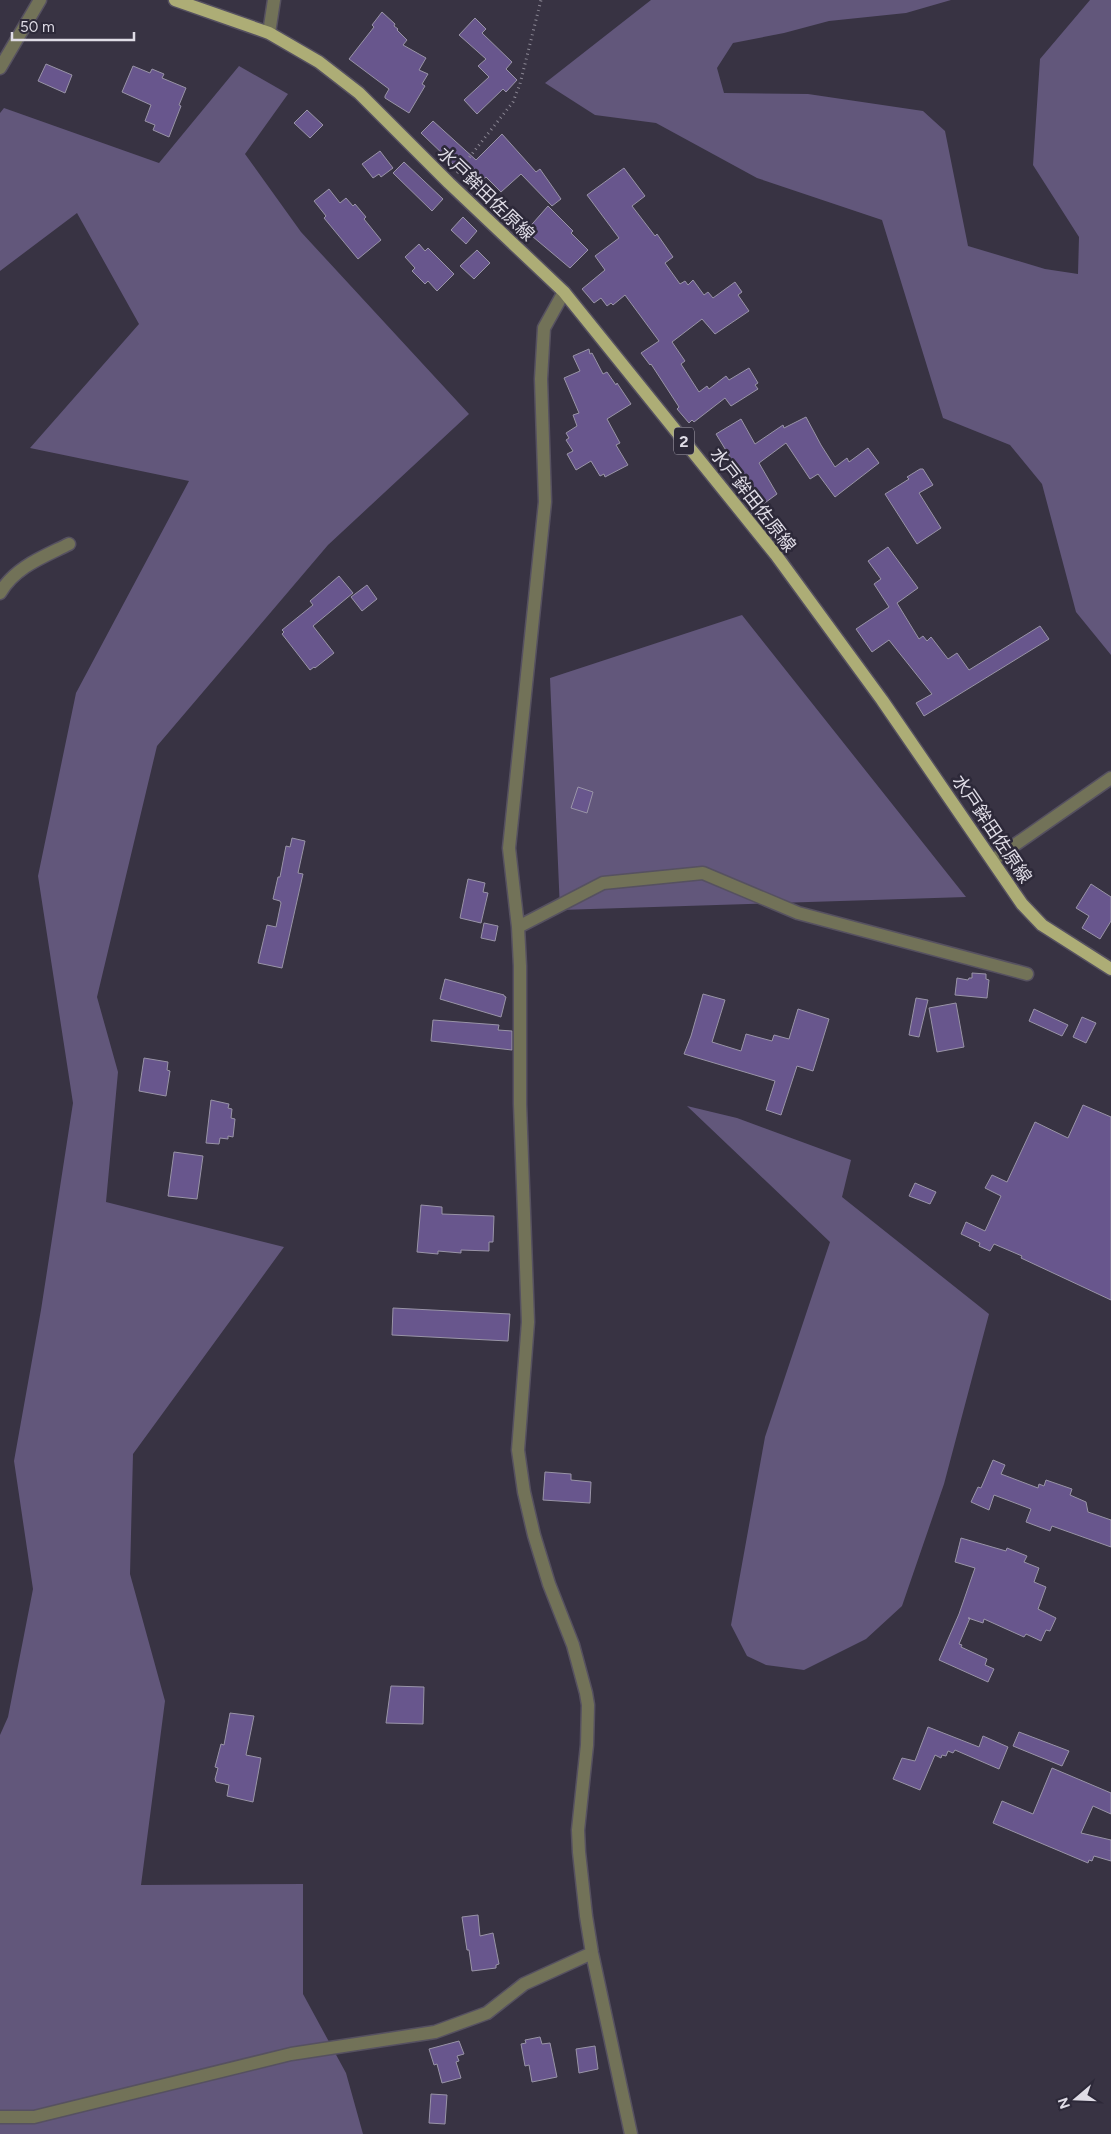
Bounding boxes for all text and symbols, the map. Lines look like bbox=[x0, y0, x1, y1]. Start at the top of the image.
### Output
scale bar bbox=[12, 10, 135, 42]
text: 50 m bbox=[20, 18, 55, 36]
street label: 水戸鉾田佐原線 bbox=[433, 142, 539, 246]
road number: 2 bbox=[674, 428, 694, 454]
street label: 水戸鉾田佐原線 bbox=[706, 444, 800, 556]
street label: 水戸鉾田佐原線 bbox=[948, 771, 1036, 887]
north arrow bbox=[1051, 2074, 1101, 2124]
text: N bbox=[1054, 2095, 1074, 2111]

